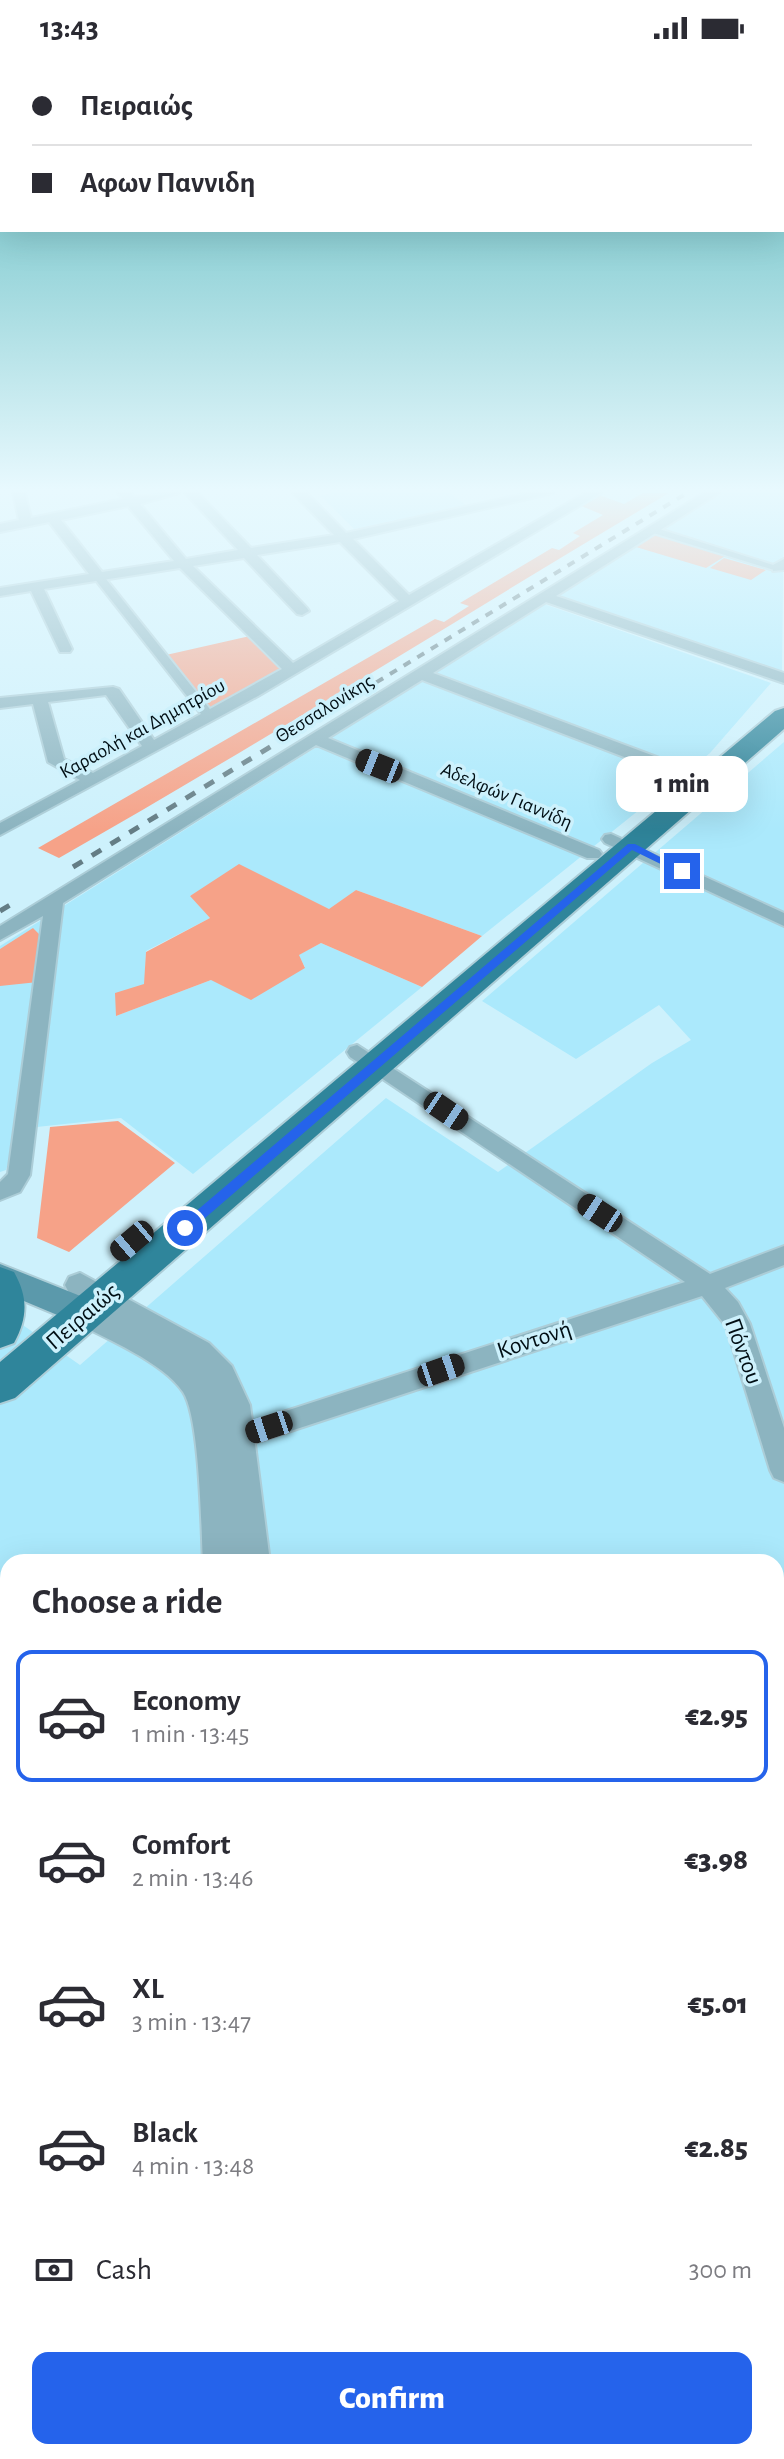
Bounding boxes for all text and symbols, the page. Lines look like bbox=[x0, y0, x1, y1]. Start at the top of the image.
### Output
text: 13:43 bbox=[40, 13, 99, 43]
text: Πειραιώς bbox=[80, 91, 193, 121]
text: Αφων Παννιδη bbox=[80, 168, 255, 198]
street label: Θεσσαλονίκης bbox=[272, 671, 377, 747]
street label: Καραολή και Δημητρίου bbox=[56, 675, 228, 783]
car bbox=[352, 746, 406, 786]
callout: 1 min bbox=[616, 755, 748, 811]
street label: Αδελφών Γιαννίδη bbox=[438, 759, 575, 833]
text: 1 min bbox=[654, 771, 710, 797]
route end bbox=[664, 853, 700, 889]
car bbox=[419, 1088, 473, 1134]
car bbox=[573, 1190, 627, 1236]
route start bbox=[167, 1210, 203, 1246]
car bbox=[106, 1216, 158, 1266]
street label: Πειραιώς bbox=[42, 1279, 123, 1354]
street label: Πόντου bbox=[720, 1315, 766, 1388]
street label: Κοντονή bbox=[494, 1317, 574, 1363]
car bbox=[414, 1351, 468, 1389]
car bbox=[242, 1408, 296, 1446]
text: Choose a ride bbox=[32, 1584, 222, 1620]
icon: car bbox=[36, 1680, 108, 1752]
text: Economy bbox=[132, 1686, 241, 1716]
text: €2.95 bbox=[685, 1701, 748, 1731]
text: 1 min · 13:45 bbox=[132, 1721, 249, 1747]
icon: car bbox=[36, 1824, 108, 1896]
text: Comfort bbox=[132, 1830, 231, 1860]
text: €3.98 bbox=[684, 1845, 748, 1875]
text: 2 min · 13:46 bbox=[132, 1865, 254, 1891]
icon: car bbox=[36, 1968, 108, 2040]
text: XL bbox=[132, 1974, 164, 2004]
text: €5.01 bbox=[688, 1989, 748, 2019]
text: 3 min · 13:47 bbox=[132, 2009, 251, 2035]
icon: car bbox=[36, 2112, 108, 2184]
text: Black bbox=[132, 2118, 198, 2148]
text: €2.85 bbox=[685, 2133, 748, 2163]
text: 4 min · 13:48 bbox=[132, 2153, 254, 2179]
icon: cash bbox=[32, 2248, 76, 2292]
text: Cash bbox=[96, 2255, 152, 2285]
text: 300 m bbox=[689, 2257, 752, 2283]
button: Confirm bbox=[32, 2352, 752, 2444]

